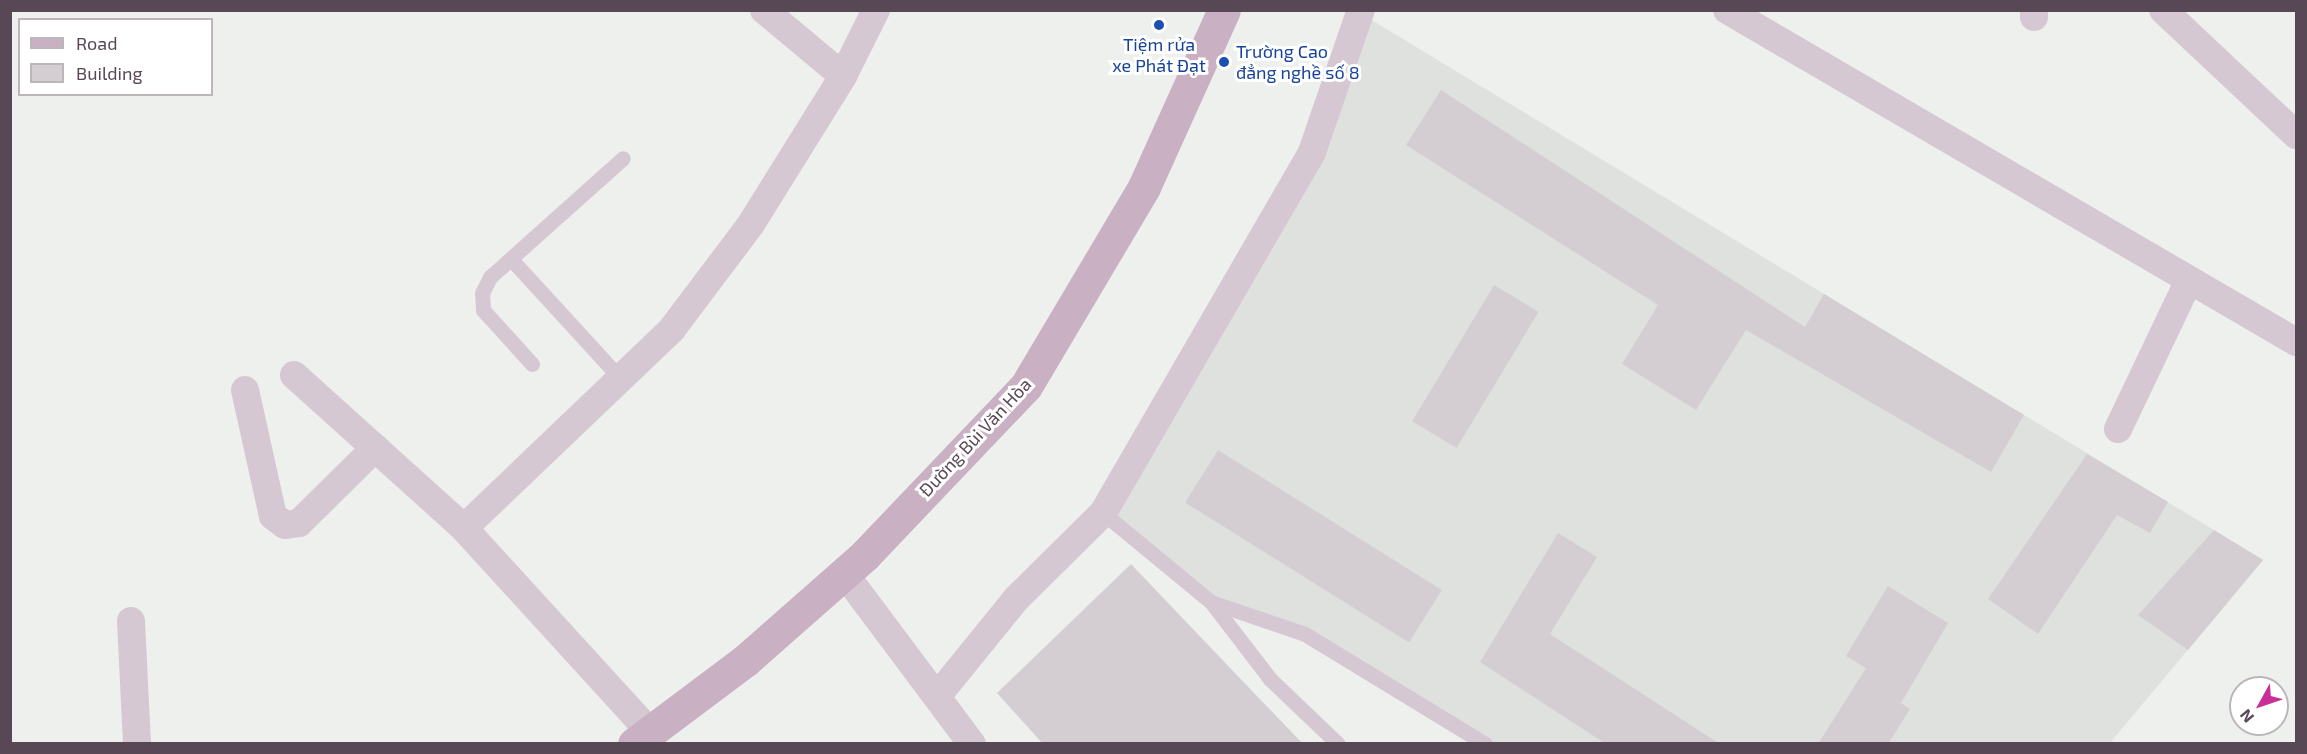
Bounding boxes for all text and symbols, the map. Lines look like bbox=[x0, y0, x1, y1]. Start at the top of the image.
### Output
legend bbox=[18, 18, 213, 96]
marker: Tiệm rửa xe Phát Đạt bbox=[1152, 18, 1166, 32]
text: Road bbox=[76, 32, 117, 54]
place label: Tiệm rửa xe Phát Đạt bbox=[1112, 34, 1206, 76]
place label: Trường Cao đẳng nghề số 8 bbox=[1236, 41, 1360, 84]
marker: Trường Cao đẳng nghề số 8 bbox=[1217, 55, 1231, 69]
text: Building bbox=[76, 62, 143, 84]
street label: Đường Bùi Văn Hòa bbox=[914, 373, 1036, 501]
north arrow bbox=[2229, 676, 2289, 736]
text: N bbox=[2235, 706, 2257, 727]

